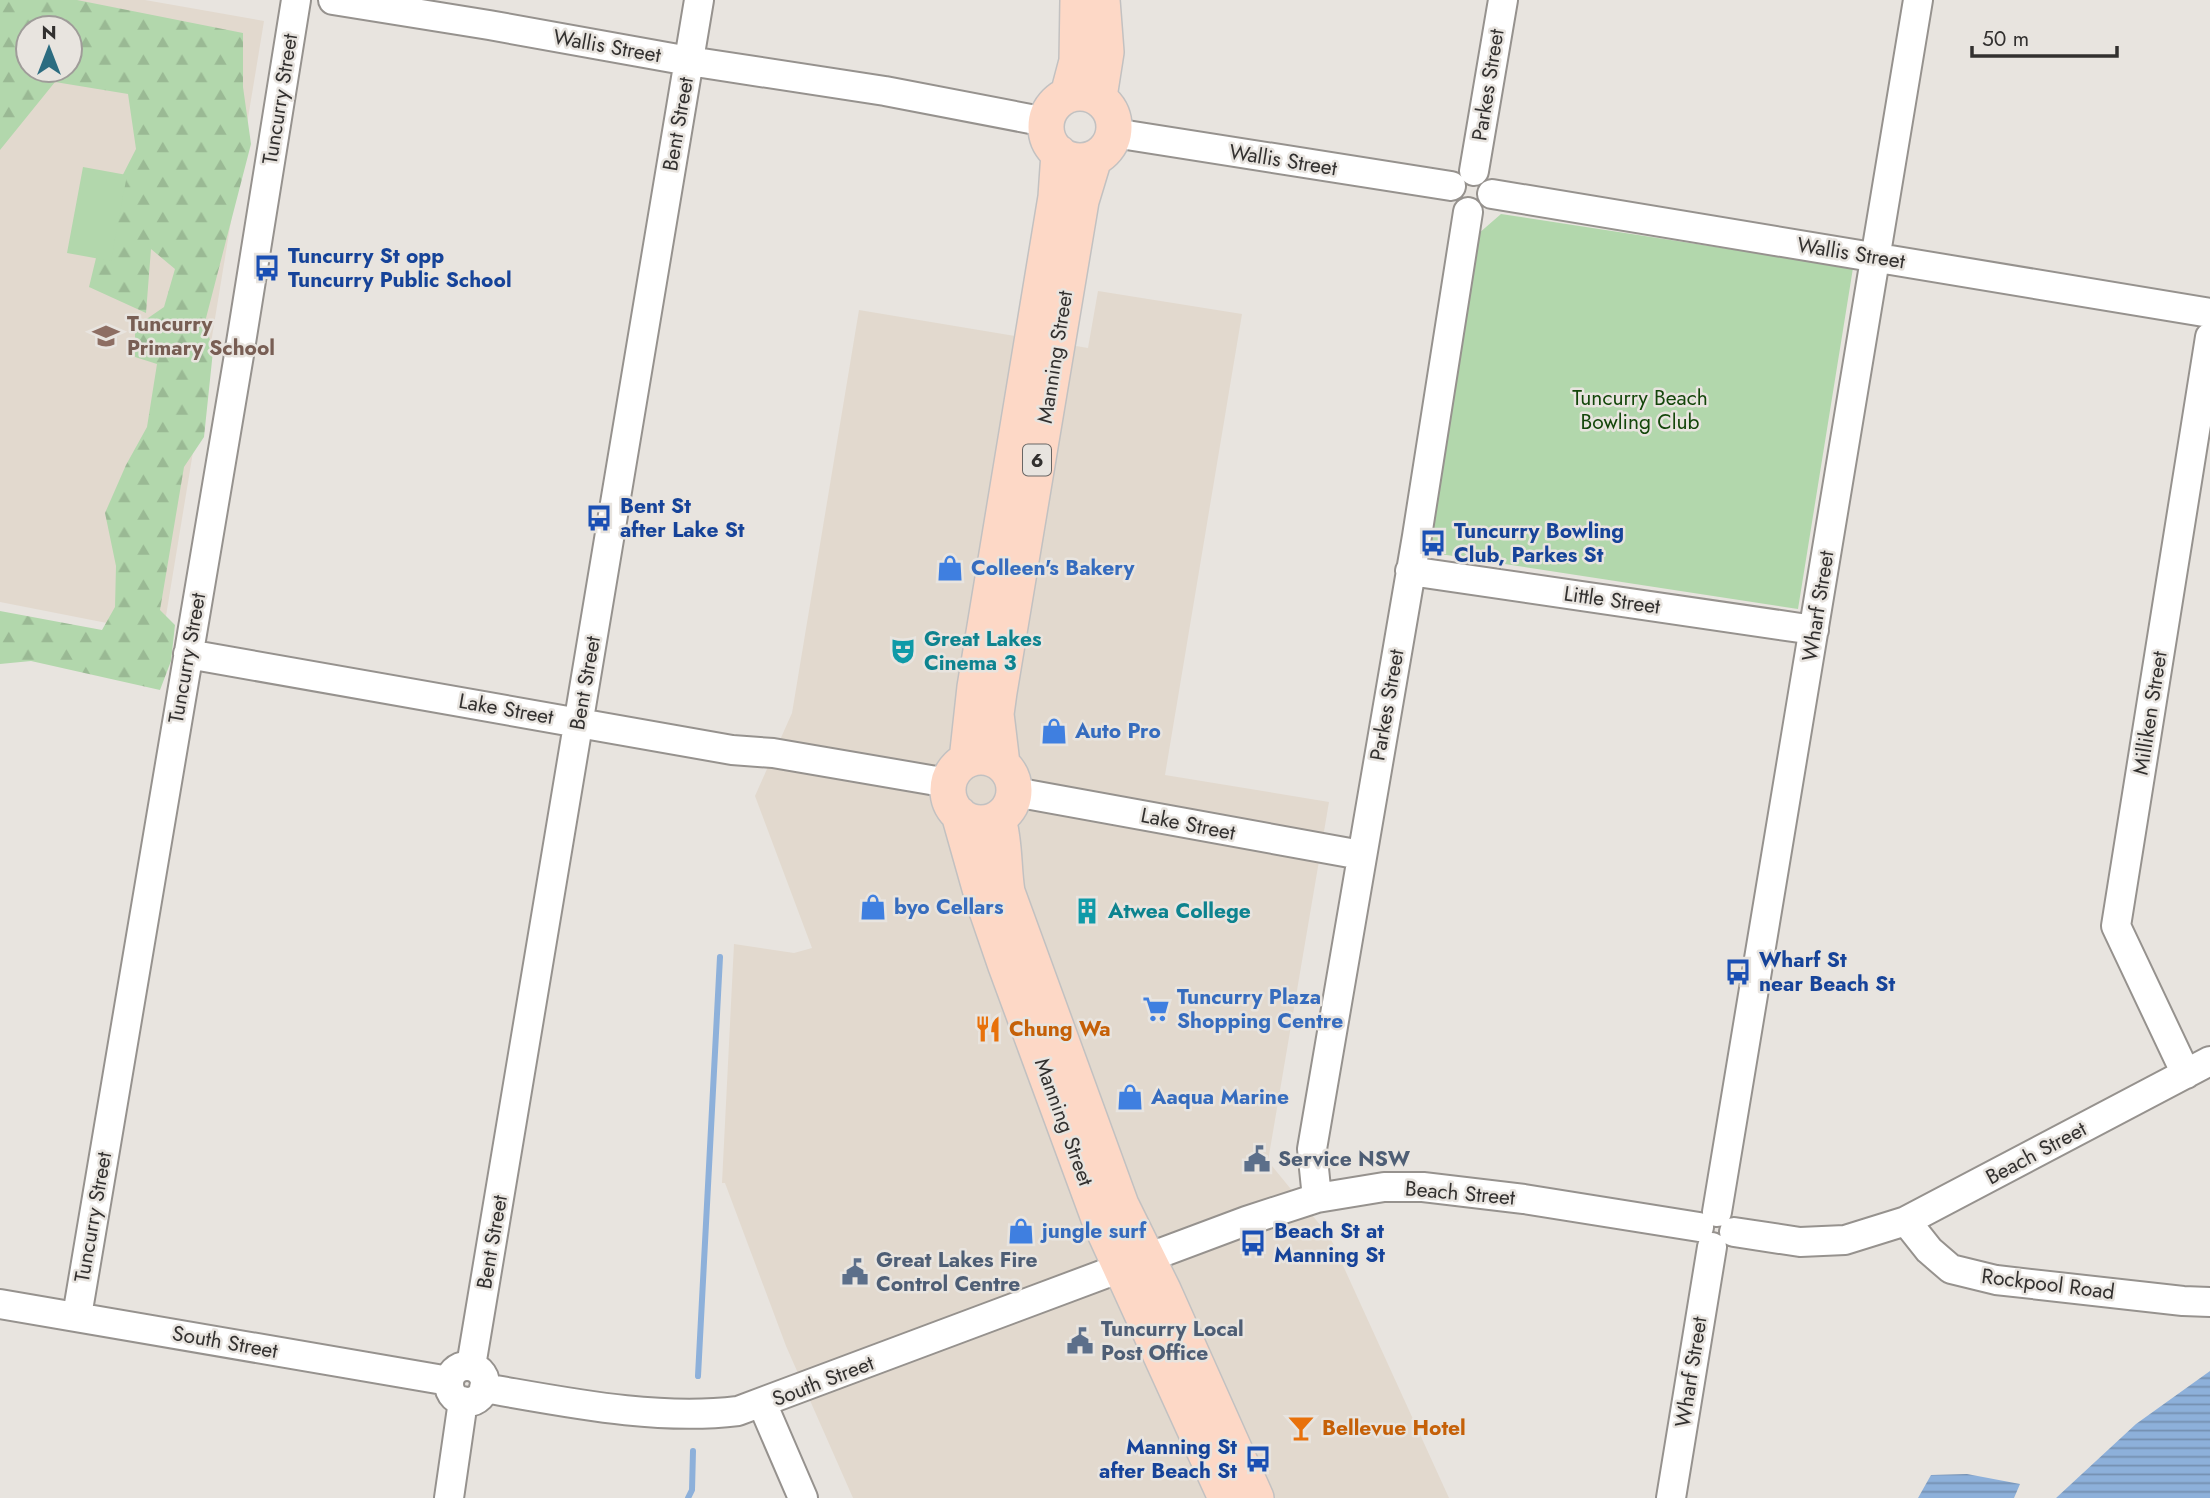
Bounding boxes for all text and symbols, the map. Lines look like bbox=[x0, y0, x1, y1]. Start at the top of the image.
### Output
north arrow bbox=[14, 14, 84, 84]
scale bar bbox=[1972, 14, 2117, 58]
text: N bbox=[41, 19, 57, 46]
street label: Wallis Street bbox=[551, 22, 663, 70]
text: 50 m bbox=[1982, 24, 2029, 54]
street label: Parkes Street bbox=[1464, 27, 1512, 143]
street label: Tuncurry Street bbox=[255, 32, 305, 166]
street label: Bent Street bbox=[655, 75, 701, 173]
street label: Wallis Street bbox=[1227, 137, 1339, 183]
street label: Wallis Street bbox=[1795, 230, 1907, 276]
place label: Tuncurry St opp Tuncurry Public School bbox=[288, 241, 512, 295]
bus stop icon: Tuncurry St opp Tuncurry Public School bbox=[252, 253, 282, 283]
street label: Manning Street bbox=[1030, 288, 1080, 426]
place label: Tuncurry Primary School bbox=[127, 309, 275, 363]
school or university icon: Tuncurry Primary School bbox=[91, 321, 121, 351]
park label: Tuncurry Beach Bowling Club bbox=[1572, 383, 1708, 437]
road number: 6 bbox=[1023, 444, 1051, 475]
place label: Bent St after Lake St bbox=[620, 491, 745, 545]
bus stop icon: Bent St after Lake St bbox=[584, 503, 614, 533]
place label: Tuncurry Bowling Club, Parkes St bbox=[1454, 516, 1624, 570]
bus stop icon: Tuncurry Bowling Club, Parkes St bbox=[1418, 528, 1448, 558]
street label: Wharf Street bbox=[1794, 549, 1842, 663]
shop icon: Colleen's Bakery bbox=[935, 553, 965, 583]
place label: Colleen's Bakery bbox=[971, 553, 1136, 583]
street label: Little Street bbox=[1562, 578, 1662, 622]
street label: Tuncurry Street bbox=[161, 590, 213, 726]
place label: Great Lakes Cinema 3 bbox=[924, 624, 1042, 678]
street label: Bent Street bbox=[562, 634, 608, 732]
theatre icon: Great Lakes Cinema 3 bbox=[888, 636, 918, 666]
street label: Parkes Street bbox=[1362, 647, 1412, 763]
street label: Milliken Street bbox=[2125, 649, 2175, 777]
street label: Lake Street bbox=[456, 686, 556, 732]
shop icon: Auto Pro bbox=[1039, 716, 1069, 746]
place label: Auto Pro bbox=[1074, 716, 1161, 746]
street label: Lake Street bbox=[1138, 800, 1238, 848]
shop icon: byo Cellars bbox=[858, 892, 888, 922]
place label: byo Cellars bbox=[894, 892, 1004, 922]
building icon: Atwea College bbox=[1072, 896, 1102, 926]
place label: Atwea College bbox=[1107, 896, 1251, 926]
place label: Wharf St near Beach St bbox=[1759, 945, 1895, 999]
bus stop icon: Wharf St near Beach St bbox=[1723, 957, 1753, 987]
place label: Tuncurry Plaza Shopping Centre bbox=[1177, 982, 1343, 1036]
supermarket icon: Tuncurry Plaza Shopping Centre bbox=[1141, 994, 1171, 1024]
restaurant icon: Chung Wa bbox=[973, 1014, 1003, 1044]
place label: Chung Wa bbox=[1009, 1014, 1111, 1044]
street label: Manning Street bbox=[1027, 1054, 1101, 1190]
shop icon: Aaqua Marine bbox=[1115, 1082, 1145, 1112]
place label: Aaqua Marine bbox=[1150, 1082, 1289, 1112]
street label: Beach Street bbox=[1980, 1114, 2092, 1192]
public building icon: Service NSW bbox=[1242, 1144, 1272, 1174]
place label: Service NSW bbox=[1278, 1144, 1411, 1174]
street label: Tuncurry Street bbox=[67, 1149, 119, 1285]
street label: Beach Street bbox=[1404, 1173, 1516, 1213]
street label: Bent Street bbox=[469, 1193, 515, 1291]
shop icon: jungle surf bbox=[1006, 1216, 1036, 1246]
place label: jungle surf bbox=[1040, 1216, 1147, 1246]
place label: Beach St at Manning St bbox=[1274, 1216, 1385, 1270]
bus stop icon: Beach St at Manning St bbox=[1238, 1228, 1268, 1258]
place label: Great Lakes Fire Control Centre bbox=[876, 1245, 1038, 1299]
public building icon: Great Lakes Fire Control Centre bbox=[840, 1257, 870, 1287]
street label: Rockpool Road bbox=[1980, 1261, 2116, 1307]
place label: Tuncurry Local Post Office bbox=[1101, 1314, 1244, 1368]
street label: Wharf Street bbox=[1667, 1315, 1715, 1429]
street label: South Street bbox=[170, 1318, 280, 1366]
public building icon: Tuncurry Local Post Office bbox=[1065, 1326, 1095, 1356]
street label: South Street bbox=[768, 1348, 878, 1414]
bar icon: Bellevue Hotel bbox=[1286, 1413, 1316, 1443]
place label: Bellevue Hotel bbox=[1322, 1413, 1466, 1443]
place label: Manning St after Beach St bbox=[1099, 1432, 1237, 1486]
bus stop icon: Manning St after Beach St bbox=[1243, 1444, 1273, 1474]

